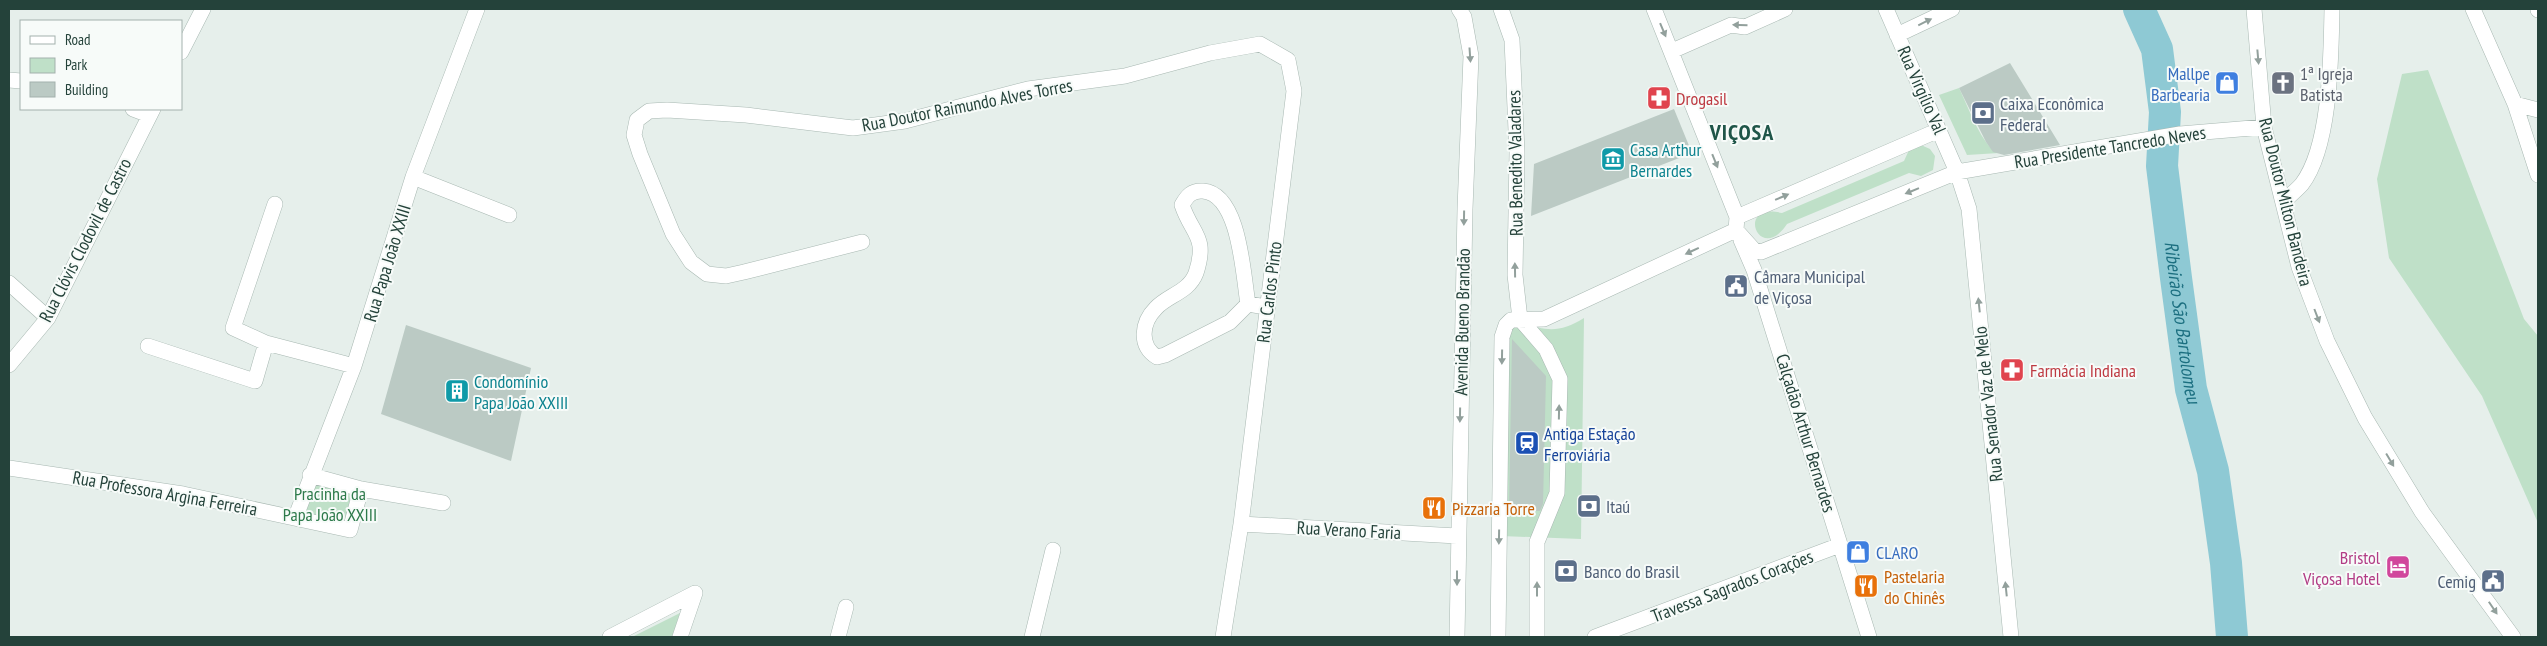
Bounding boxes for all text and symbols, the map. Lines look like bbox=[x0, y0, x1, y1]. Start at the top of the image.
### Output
one-way arrow bbox=[1918, 18, 1932, 26]
legend bbox=[20, 20, 182, 110]
one-way arrow bbox=[1732, 21, 1748, 29]
one-way arrow bbox=[1659, 23, 1667, 38]
text: Road bbox=[65, 30, 91, 49]
street label: Rua Virgílio Val bbox=[1892, 42, 1952, 138]
one-way arrow bbox=[1466, 48, 1474, 64]
one-way arrow bbox=[2254, 50, 2262, 66]
text: Park bbox=[65, 55, 87, 74]
place label: Mallpe Barbearia bbox=[2151, 62, 2210, 106]
place label: 1ª Igreja Batista bbox=[2300, 62, 2353, 106]
shop icon: Mallpe Barbearia bbox=[2214, 70, 2240, 96]
church icon: 1ª Igreja Batista bbox=[2270, 70, 2296, 96]
street label: Rua Doutor Raimundo Alves Torres bbox=[860, 73, 1074, 137]
text: Building bbox=[65, 80, 108, 99]
pharmacy icon: Drogasil bbox=[1646, 85, 1672, 111]
place label: Drogasil bbox=[1676, 87, 1728, 110]
street label: Rua Benedito Valadares bbox=[1502, 90, 1528, 236]
place label: Caixa Econômica Federal bbox=[2000, 92, 2104, 136]
bank icon: Caixa Econômica Federal bbox=[1970, 100, 1996, 126]
street label: Rua Doutor Milton Bandeira bbox=[2254, 115, 2318, 289]
district label: VIÇOSA bbox=[1709, 118, 1774, 146]
street label: Rua Presidente Tancredo Neves bbox=[2013, 121, 2207, 173]
place label: Casa Arthur Bernardes bbox=[1630, 138, 1701, 182]
museum icon: Casa Arthur Bernardes bbox=[1600, 146, 1626, 172]
street label: Rua Clóvis Clodovil de Castro bbox=[34, 154, 136, 326]
one-way arrow bbox=[1712, 154, 1720, 169]
one-way arrow bbox=[1905, 187, 1919, 195]
one-way arrow bbox=[1775, 193, 1789, 201]
street label: Rua Papa João XXIII bbox=[358, 201, 416, 325]
one-way arrow bbox=[1460, 210, 1468, 226]
street label: Rua Carlos Pinto bbox=[1251, 240, 1287, 344]
water label: Ribeirão São Bartolomeu bbox=[2160, 240, 2207, 408]
one-way arrow bbox=[1685, 247, 1699, 255]
street label: Avenida Bueno Brandão bbox=[1449, 248, 1475, 396]
one-way arrow bbox=[1511, 262, 1519, 278]
place label: Câmara Municipal de Viçosa bbox=[1754, 265, 1866, 309]
public building icon: Câmara Municipal de Viçosa bbox=[1723, 273, 1749, 299]
one-way arrow bbox=[1975, 297, 1983, 313]
one-way arrow bbox=[2314, 308, 2321, 323]
street label: Rua Senador Vaz de Melo bbox=[1968, 325, 2008, 483]
one-way arrow bbox=[1497, 349, 1505, 365]
street label: Calçadão Arthur Bernardes bbox=[1771, 351, 1841, 515]
pharmacy icon: Farmácia Indiana bbox=[1999, 357, 2025, 383]
place label: Farmácia Indiana bbox=[2030, 359, 2136, 382]
place label: Condomínio Papa João XXIII bbox=[474, 370, 568, 414]
building icon: Condomínio Papa João XXIII bbox=[444, 378, 470, 404]
one-way arrow bbox=[1555, 404, 1563, 420]
one-way arrow bbox=[1456, 407, 1464, 423]
place label: Antiga Estação Ferroviária bbox=[1544, 422, 1636, 466]
station icon: Antiga Estação Ferroviária bbox=[1514, 430, 1540, 456]
one-way arrow bbox=[2386, 454, 2395, 467]
street label: Rua Professora Argina Ferreira bbox=[71, 465, 259, 521]
park label: Pracinha da Papa João XXIII bbox=[283, 482, 377, 526]
bank icon: Itaú bbox=[1576, 493, 1602, 519]
restaurant icon: Pizzaria Torre bbox=[1421, 495, 1447, 521]
place label: Itaú bbox=[1606, 495, 1630, 518]
place label: Pizzaria Torre bbox=[1452, 497, 1535, 520]
street label: Rua Verano Faria bbox=[1296, 516, 1402, 544]
one-way arrow bbox=[1495, 529, 1503, 545]
shop icon: CLARO bbox=[1845, 539, 1871, 565]
place label: CLARO bbox=[1876, 541, 1918, 564]
street label: Travessa Sagrados Corações bbox=[1648, 545, 1816, 627]
place label: Bristol Viçosa Hotel bbox=[2302, 546, 2381, 590]
hotel icon: Bristol Viçosa Hotel bbox=[2385, 554, 2411, 580]
bank icon: Banco do Brasil bbox=[1553, 558, 1579, 584]
place label: Banco do Brasil bbox=[1584, 560, 1680, 583]
place label: Pastelaria do Chinês bbox=[1884, 565, 1945, 609]
public building icon: Cemig bbox=[2480, 568, 2506, 594]
one-way arrow bbox=[1453, 570, 1461, 586]
place label: Cemig bbox=[2437, 570, 2476, 593]
restaurant icon: Pastelaria do Chinês bbox=[1853, 573, 1879, 599]
one-way arrow bbox=[1533, 580, 1541, 596]
one-way arrow bbox=[2002, 580, 2010, 596]
one-way arrow bbox=[2488, 601, 2498, 615]

